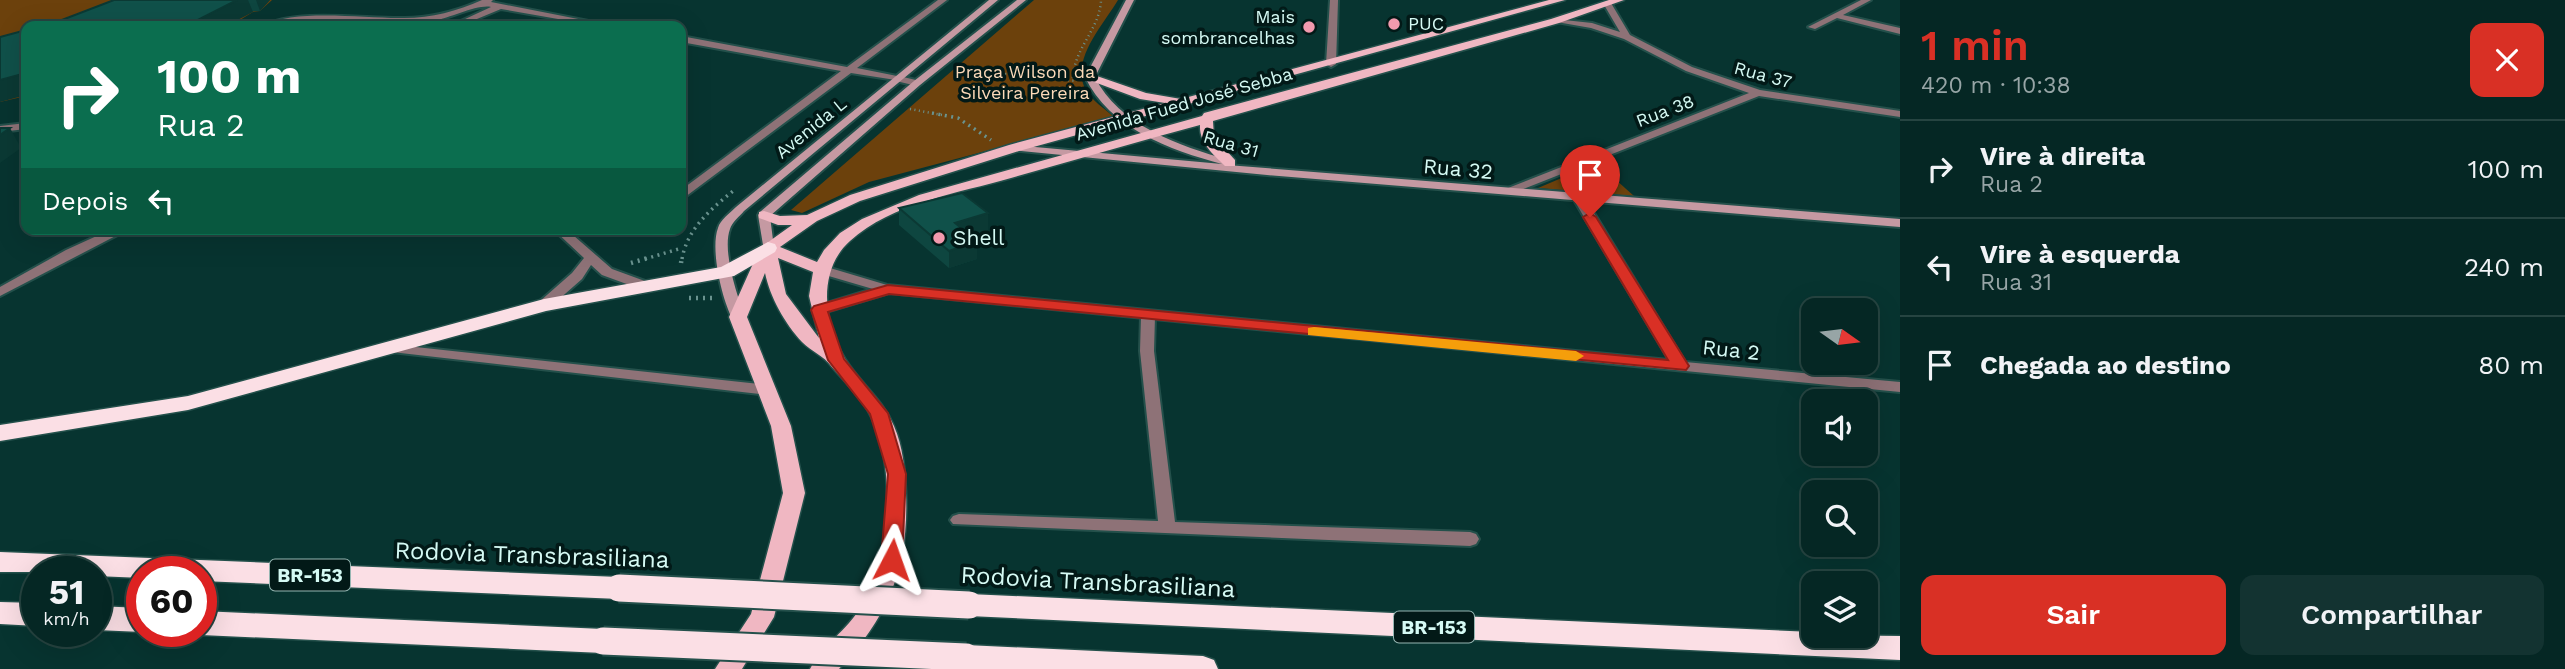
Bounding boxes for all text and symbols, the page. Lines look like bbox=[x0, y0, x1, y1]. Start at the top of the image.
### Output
place label: Mais sombrancelhas bbox=[1161, 6, 1295, 48]
place label: PUC bbox=[1408, 13, 1444, 34]
marker: PUC bbox=[1386, 16, 1402, 32]
marker: Mais sombrancelhas bbox=[1301, 19, 1317, 35]
text: 1 min bbox=[1921, 21, 2029, 70]
button: close bbox=[2470, 23, 2544, 97]
text: 100 m bbox=[157, 47, 301, 105]
icon: right bbox=[42, 49, 133, 140]
street label: Rua 37 bbox=[1732, 57, 1794, 92]
park label: Praça Wilson da Silveira Pereira bbox=[955, 61, 1095, 103]
street label: Avenida Fued José Sebba bbox=[1073, 62, 1295, 145]
text: 420 m · 10:38 bbox=[1921, 72, 2071, 99]
street label: Rua 38 bbox=[1633, 90, 1697, 131]
street label: Avenida L bbox=[771, 93, 850, 162]
text: Rua 2 bbox=[157, 106, 245, 144]
street label: Rua 31 bbox=[1201, 126, 1261, 161]
text: Vire à direita bbox=[1980, 141, 2145, 171]
pin bbox=[1560, 145, 1620, 217]
icon: right bbox=[1921, 150, 1959, 188]
street label: Rua 32 bbox=[1422, 153, 1494, 184]
text: 100 m bbox=[2468, 154, 2544, 184]
icon: arrive bbox=[1571, 156, 1609, 194]
text: Rua 2 bbox=[1980, 171, 2043, 198]
icon: left bbox=[142, 182, 180, 220]
text: Depois bbox=[42, 186, 128, 216]
place label: Shell bbox=[953, 225, 1005, 250]
marker: Shell bbox=[931, 230, 947, 246]
text: Vire à esquerda bbox=[1980, 239, 2180, 269]
icon: left bbox=[1921, 248, 1959, 286]
text: 240 m bbox=[2464, 252, 2544, 282]
text: Rua 31 bbox=[1980, 269, 2052, 296]
north arrow bbox=[1801, 298, 1878, 374]
map controls bbox=[1801, 298, 1878, 648]
street label: Rua 2 bbox=[1701, 334, 1761, 365]
icon: arrive bbox=[1921, 346, 1959, 384]
text: Chegada ao destino bbox=[1980, 350, 2231, 380]
text: 80 m bbox=[2478, 350, 2544, 380]
button: sound bbox=[1801, 389, 1878, 466]
button: search bbox=[1801, 480, 1878, 557]
position arrow bbox=[855, 523, 929, 597]
street label: Rodovia Transbrasiliana bbox=[394, 536, 670, 574]
speed limit sign: 60 bbox=[126, 556, 217, 647]
road number: BR-153 bbox=[270, 560, 350, 590]
street label: Rodovia Transbrasiliana bbox=[960, 561, 1236, 603]
text: 51 bbox=[49, 571, 84, 613]
button: layers bbox=[1801, 571, 1878, 648]
button: Sair bbox=[1921, 575, 2226, 655]
button: Compartilhar bbox=[2240, 575, 2544, 655]
text: km/h bbox=[43, 608, 90, 629]
road number: BR-153 bbox=[1394, 612, 1474, 642]

